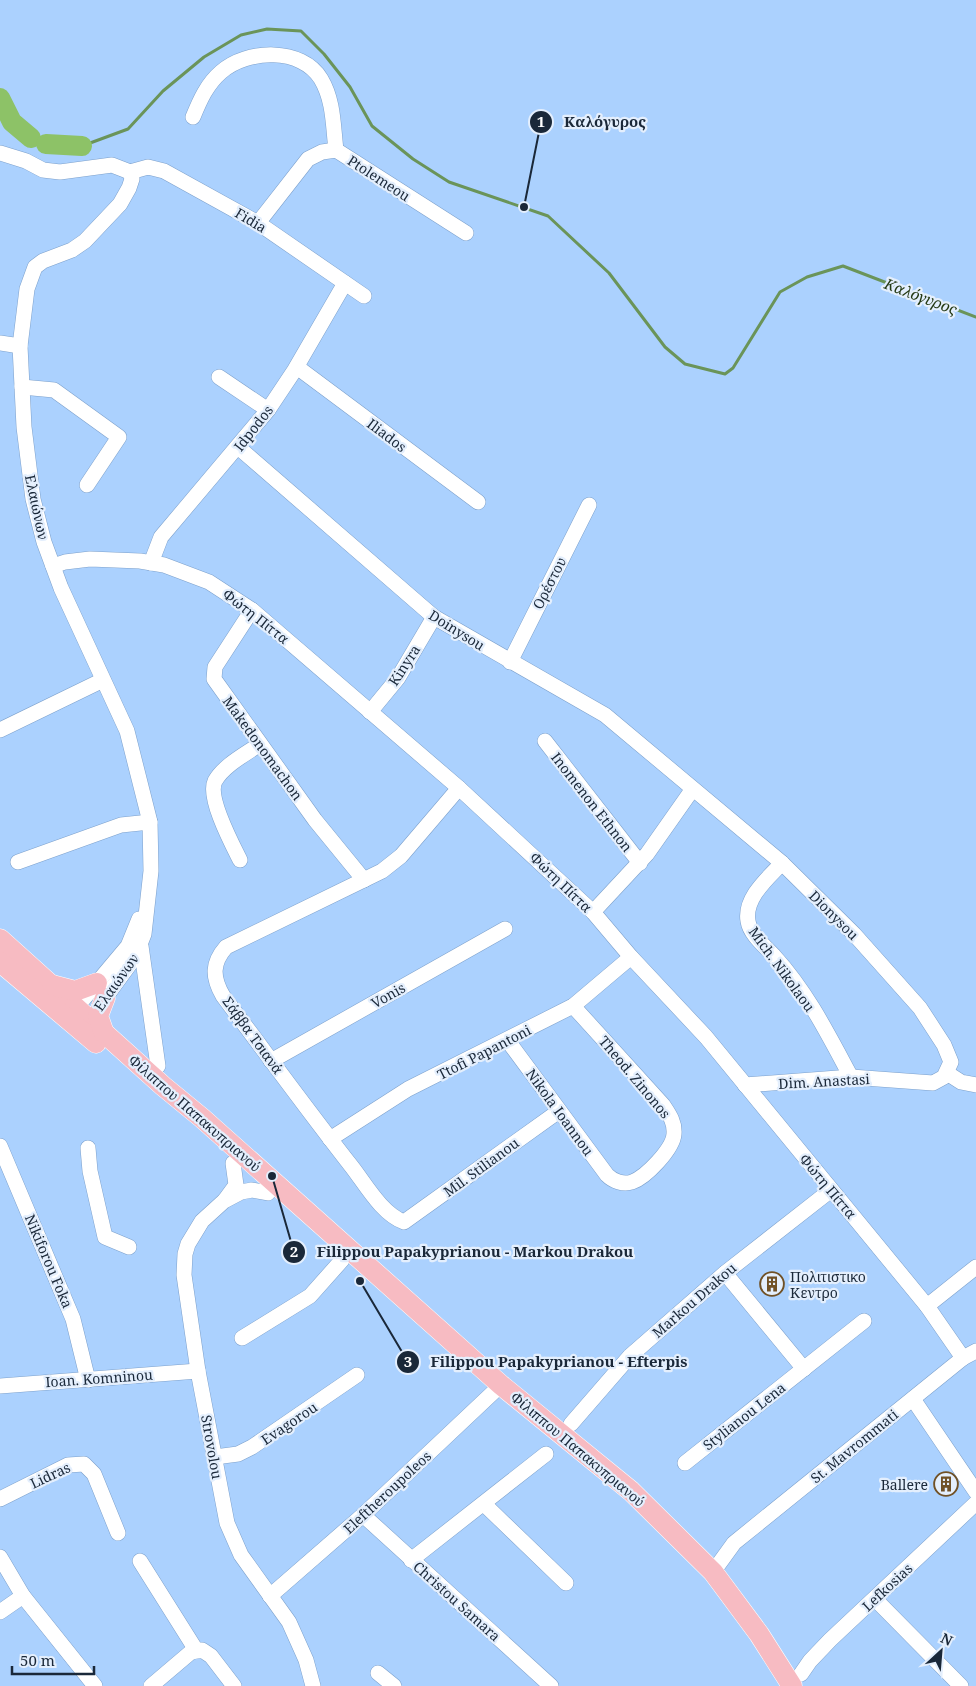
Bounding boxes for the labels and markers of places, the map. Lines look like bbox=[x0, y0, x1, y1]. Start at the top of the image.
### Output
callout: Καλόγυρος bbox=[529, 107, 656, 137]
callout: Filippou Papakyprianou - Markou Drakou bbox=[282, 1237, 643, 1267]
place label: Πολιτιστικο Κεντρο bbox=[790, 1267, 866, 1302]
building icon: Πολιτιστικο Κεντρο bbox=[759, 1271, 785, 1297]
callout: Filippou Papakyprianou - Efterpis bbox=[396, 1347, 698, 1377]
building icon: Ballere bbox=[933, 1471, 959, 1497]
place label: Ballere bbox=[881, 1475, 928, 1494]

